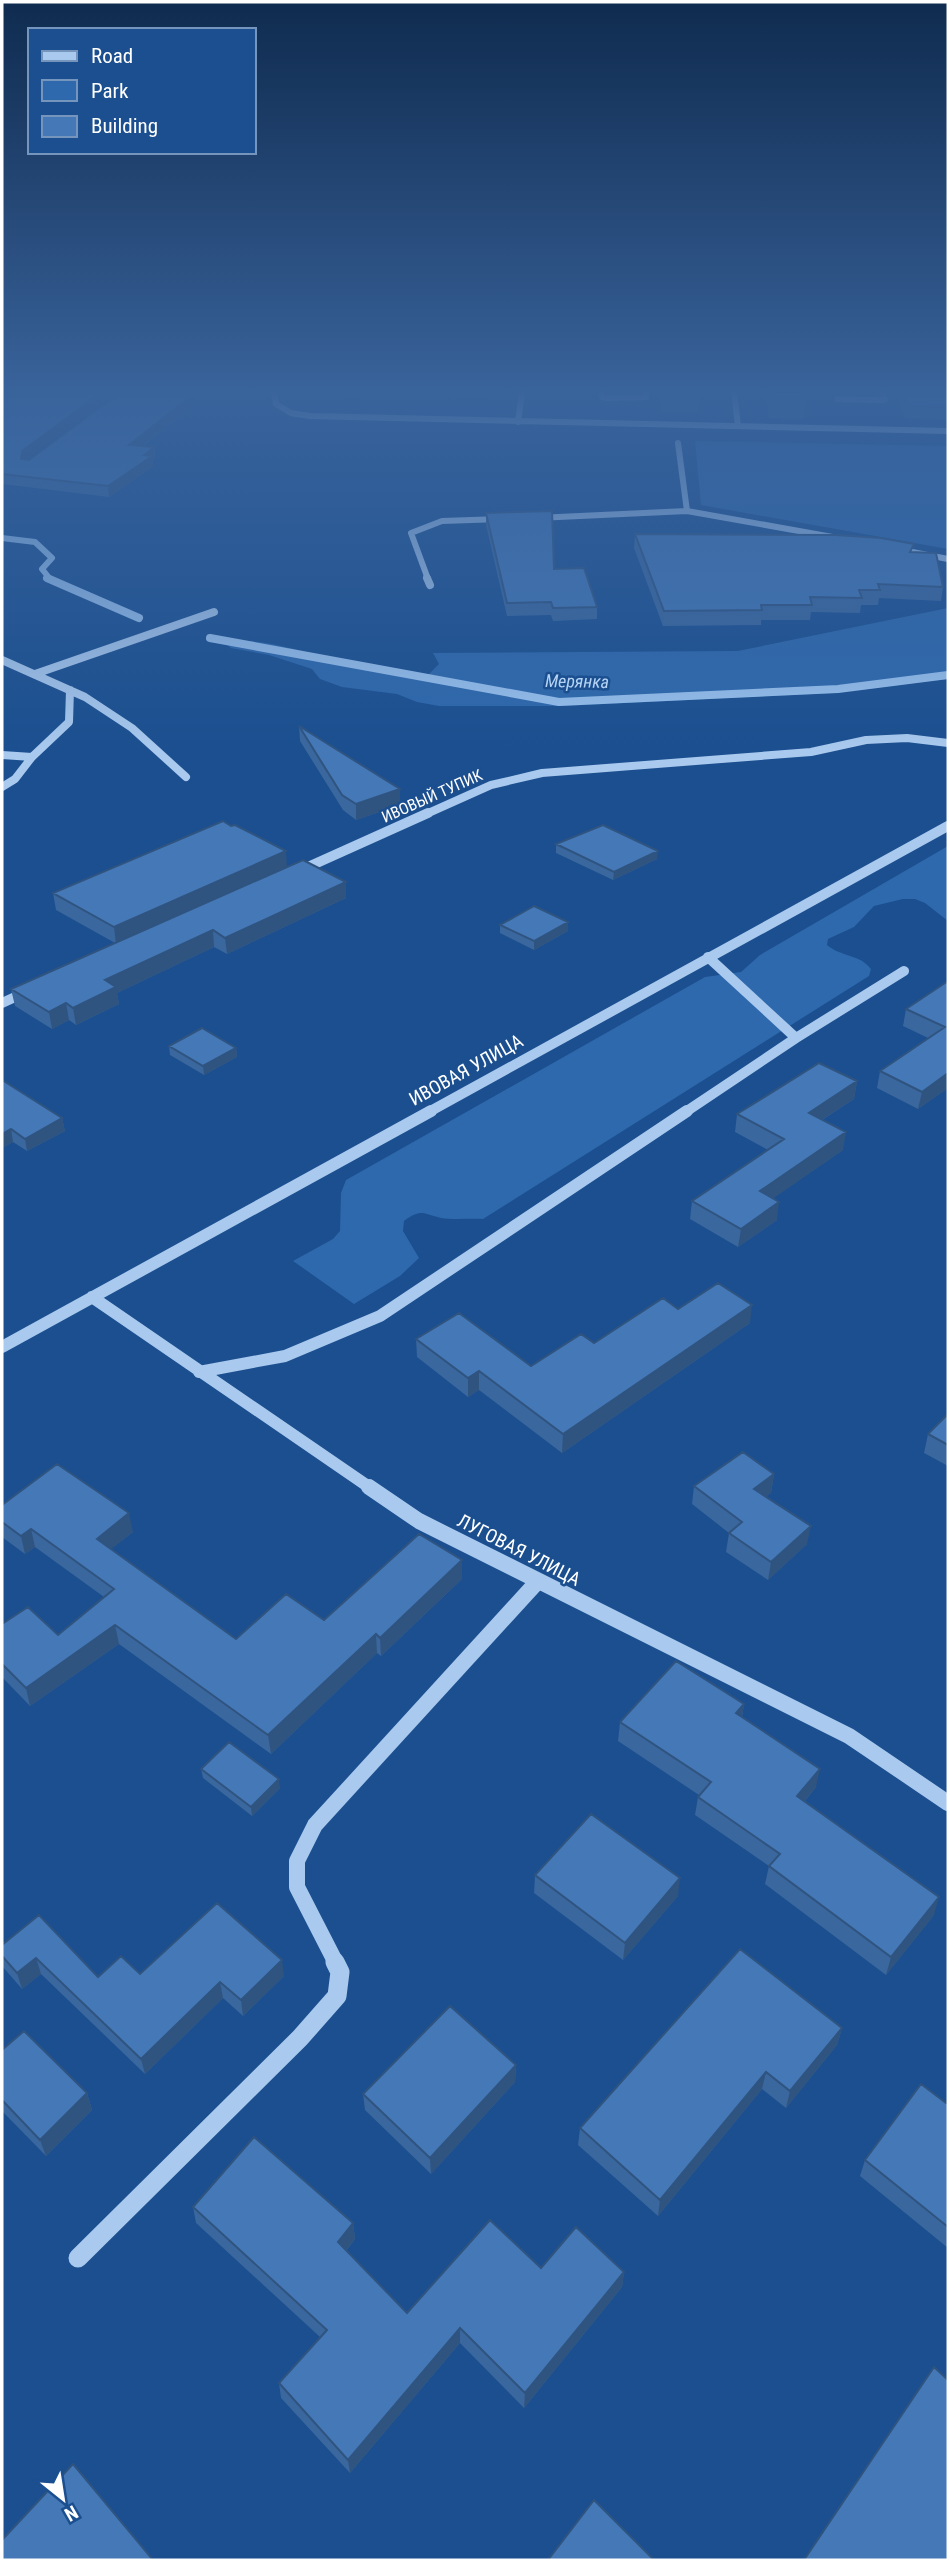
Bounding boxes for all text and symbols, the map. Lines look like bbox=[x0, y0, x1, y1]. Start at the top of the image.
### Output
legend bbox=[28, 28, 256, 154]
text: Road bbox=[91, 44, 133, 68]
text: Park bbox=[91, 79, 129, 103]
text: Building bbox=[91, 114, 158, 138]
water label: Мерянка bbox=[545, 670, 609, 692]
street label: ИВОВЫЙ ТУПИК bbox=[379, 765, 485, 827]
street label: ИВОВАЯ УЛИЦА bbox=[405, 1029, 527, 1111]
street label: ЛУГОВАЯ УЛИЦА bbox=[454, 1509, 584, 1591]
north arrow bbox=[28, 2464, 98, 2534]
text: N bbox=[60, 2500, 82, 2526]

